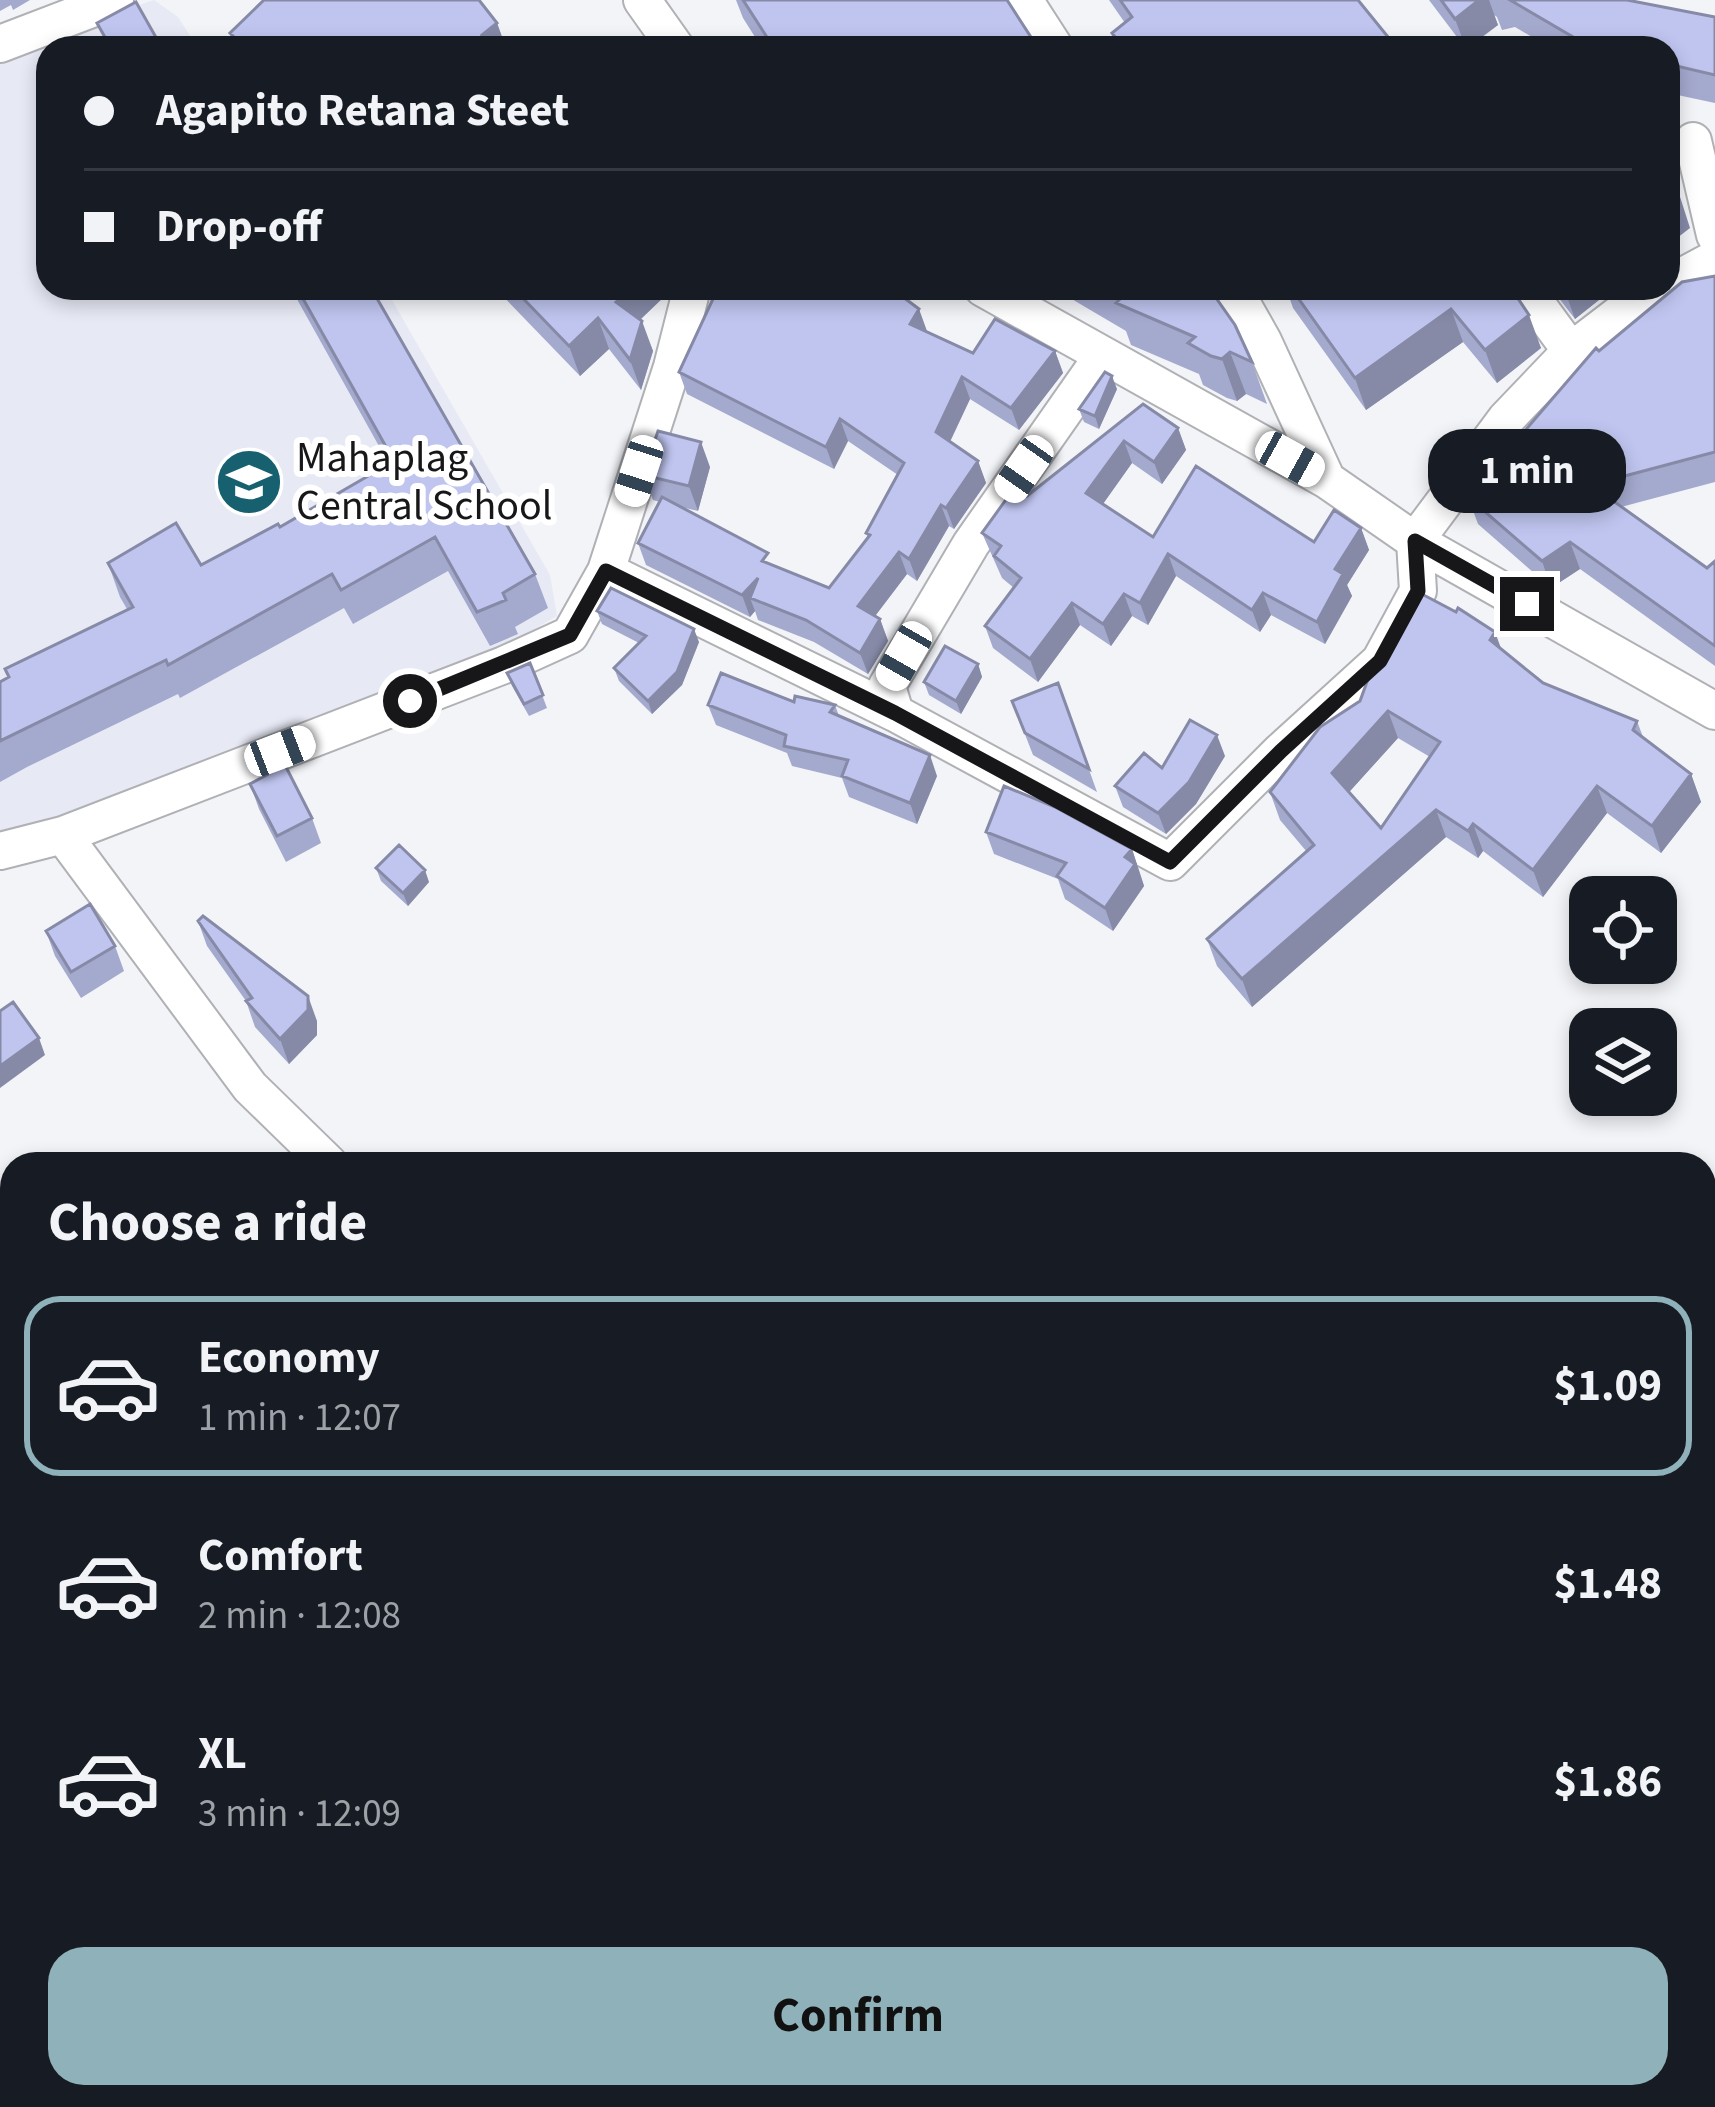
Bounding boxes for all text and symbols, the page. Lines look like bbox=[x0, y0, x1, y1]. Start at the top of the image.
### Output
text: Agapito Retana Steet bbox=[156, 79, 569, 143]
text: Drop-off bbox=[156, 195, 322, 259]
car bbox=[1250, 426, 1330, 492]
place label: Mahaplag Central School bbox=[296, 428, 553, 536]
car bbox=[989, 429, 1059, 509]
callout: 1 min bbox=[1428, 430, 1626, 514]
car bbox=[611, 431, 667, 511]
text: 1 min bbox=[1480, 443, 1574, 499]
school or university icon: Mahaplag Central School bbox=[214, 447, 284, 517]
route end bbox=[1500, 577, 1554, 631]
car bbox=[870, 616, 938, 696]
route start bbox=[383, 674, 437, 728]
car bbox=[240, 721, 320, 781]
map controls bbox=[1569, 876, 1677, 1116]
button: locate bbox=[1569, 876, 1677, 984]
button: layers bbox=[1569, 1008, 1677, 1116]
text: Choose a ride bbox=[48, 1185, 367, 1262]
text: Economy bbox=[198, 1326, 380, 1390]
icon: car bbox=[54, 1332, 162, 1440]
text: $1.09 bbox=[1553, 1354, 1662, 1418]
text: 1 min · 12:07 bbox=[198, 1390, 401, 1446]
text: Comfort bbox=[198, 1524, 363, 1588]
icon: car bbox=[54, 1530, 162, 1638]
text: $1.48 bbox=[1553, 1552, 1662, 1616]
text: 2 min · 12:08 bbox=[198, 1588, 401, 1644]
text: XL bbox=[198, 1722, 247, 1786]
icon: car bbox=[54, 1728, 162, 1836]
text: $1.86 bbox=[1553, 1750, 1662, 1814]
text: 3 min · 12:09 bbox=[198, 1786, 401, 1842]
button: Confirm bbox=[48, 1947, 1668, 2085]

